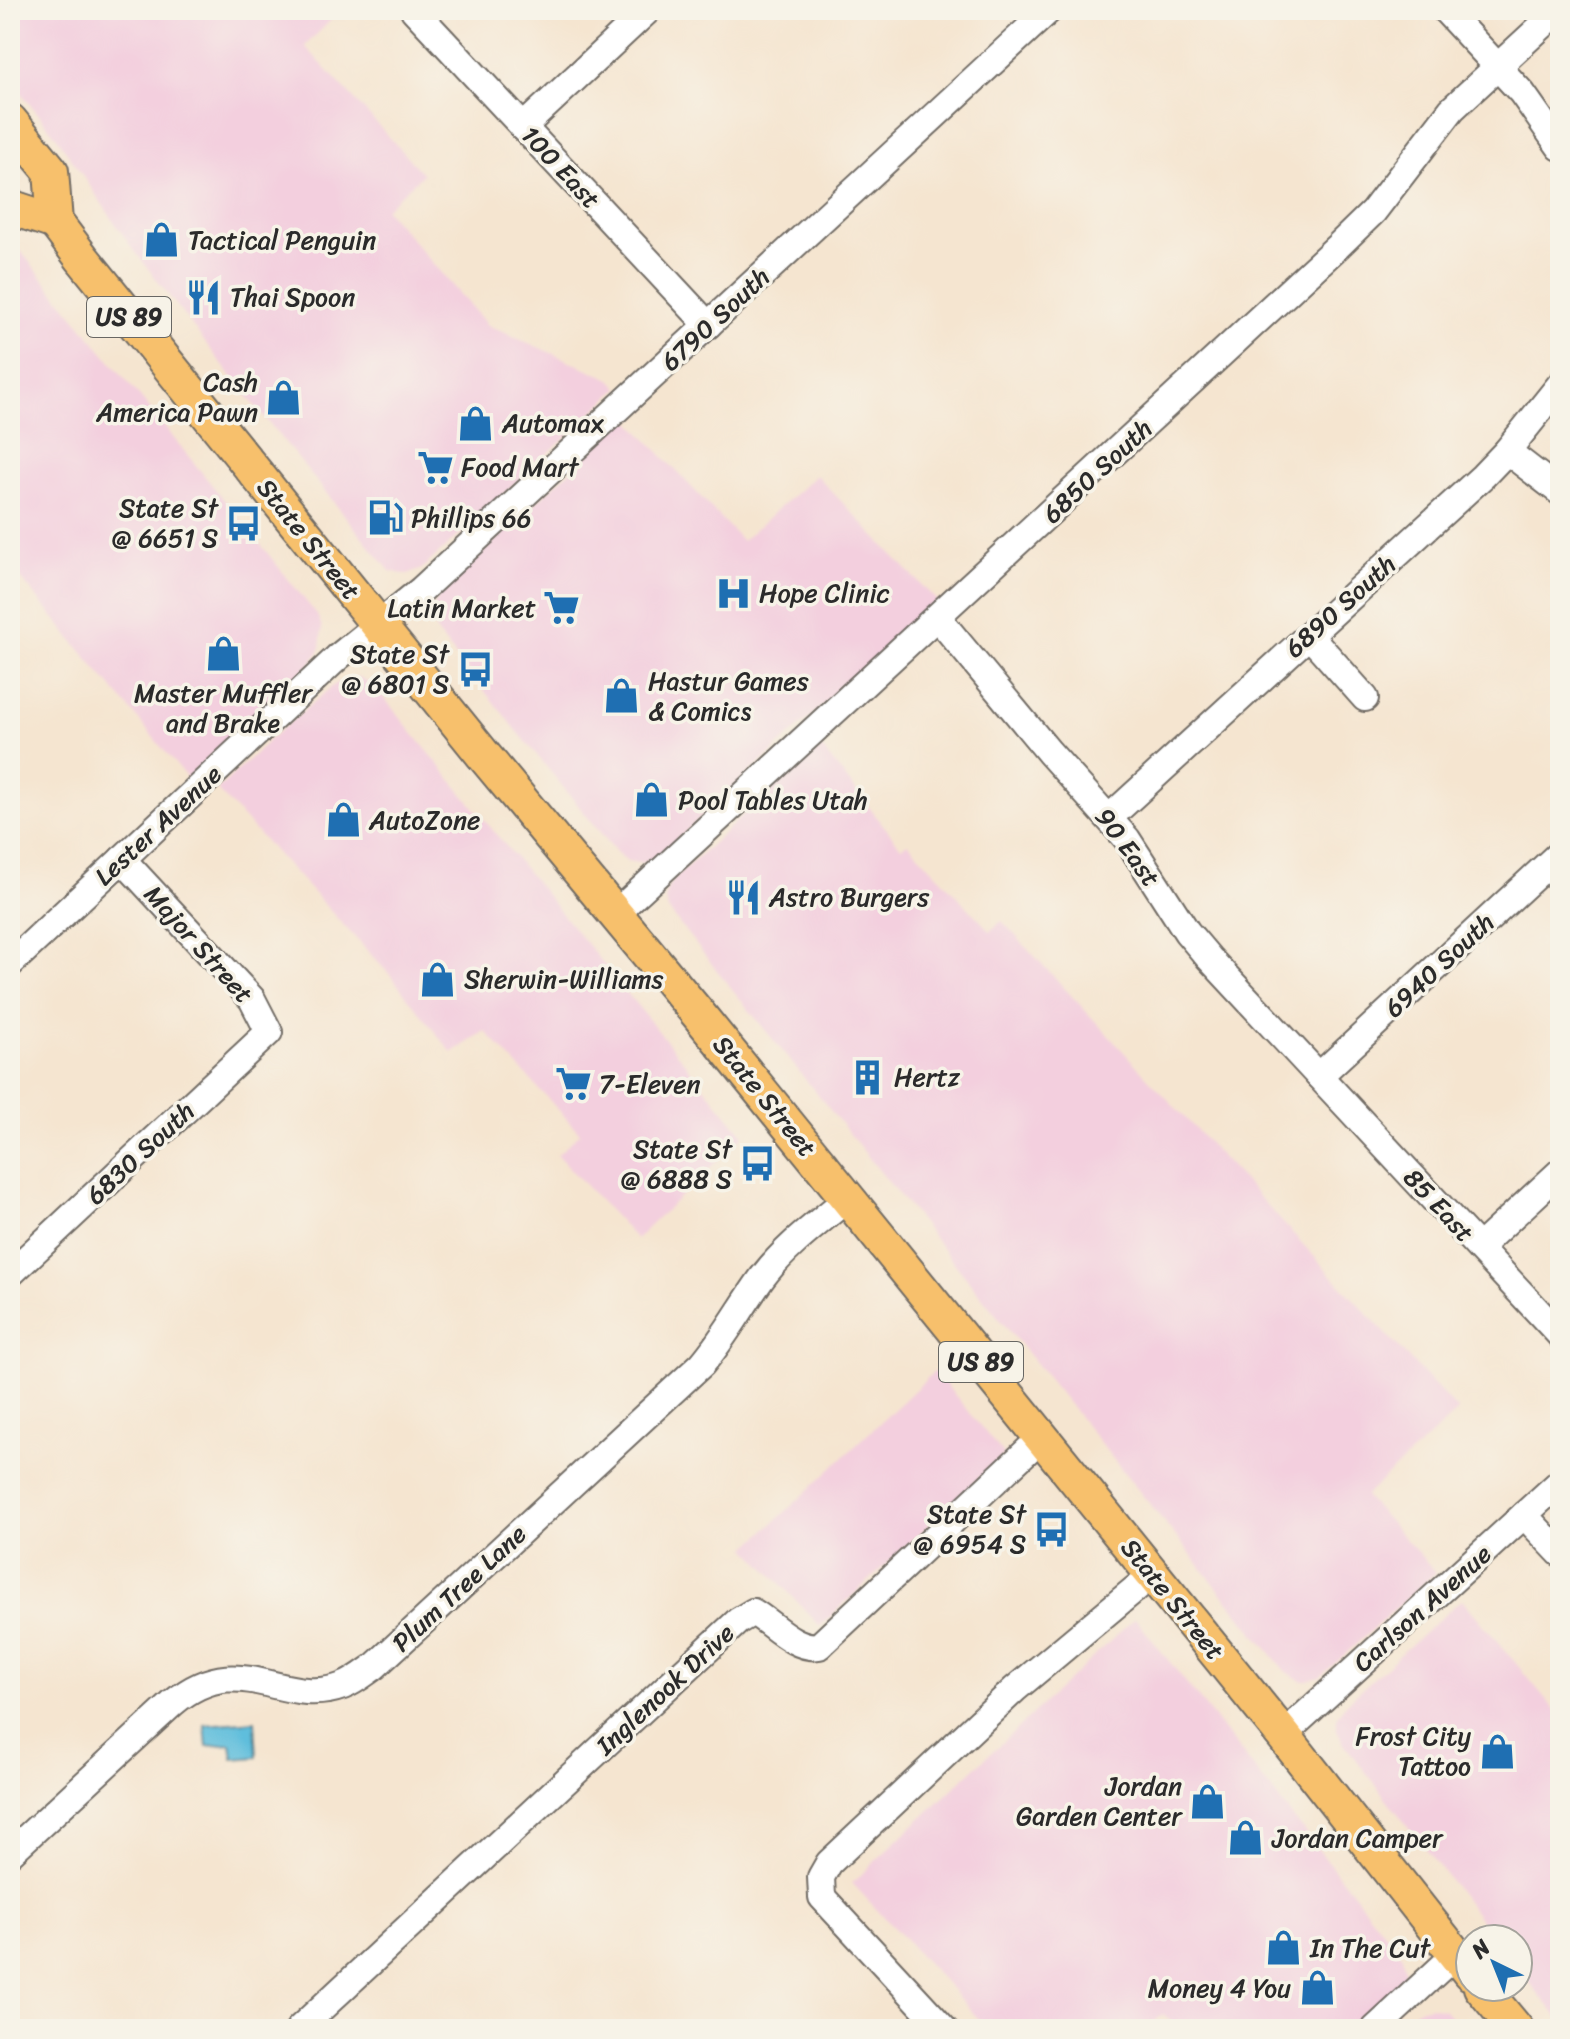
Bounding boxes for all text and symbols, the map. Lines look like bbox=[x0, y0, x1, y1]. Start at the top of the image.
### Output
street label: 100 East bbox=[510, 114, 612, 220]
place label: Tactical Penguin bbox=[188, 217, 376, 263]
shop icon: Tactical Penguin bbox=[143, 221, 181, 259]
street label: 6790 South bbox=[649, 255, 781, 383]
place label: Thai Spoon bbox=[230, 274, 355, 320]
restaurant icon: Thai Spoon bbox=[185, 278, 223, 316]
road number: US 89 bbox=[87, 297, 171, 337]
place label: Cash America Pawn bbox=[95, 359, 258, 435]
shop icon: Cash America Pawn bbox=[265, 378, 303, 416]
place label: Automax bbox=[501, 400, 605, 446]
shop icon: Automax bbox=[457, 404, 495, 442]
street label: 6850 South bbox=[1031, 407, 1163, 535]
place label: Food Mart bbox=[461, 444, 580, 490]
supermarket icon: Food Mart bbox=[416, 448, 454, 486]
street label: State Street bbox=[245, 467, 373, 611]
place label: State St @ 6651 S bbox=[112, 485, 220, 561]
place label: Phillips 66 bbox=[411, 495, 532, 541]
fuel station icon: Phillips 66 bbox=[366, 499, 404, 537]
bus stop icon: State St @ 6651 S bbox=[225, 504, 263, 542]
street label: 6890 South bbox=[1273, 543, 1407, 669]
place label: Hope Clinic bbox=[759, 570, 890, 616]
hospital icon: Hope Clinic bbox=[714, 574, 752, 612]
place label: Latin Market bbox=[387, 585, 536, 631]
supermarket icon: Latin Market bbox=[543, 589, 581, 627]
place label: State St @ 6801 S bbox=[341, 631, 451, 707]
shop icon: Master Muffler and Brake bbox=[204, 635, 242, 673]
bus stop icon: State St @ 6801 S bbox=[456, 650, 494, 688]
place label: Hastur Games & Comics bbox=[648, 658, 809, 734]
place label: Master Muffler and Brake bbox=[134, 670, 313, 746]
shop icon: Hastur Games & Comics bbox=[603, 677, 641, 715]
street label: Lester Avenue bbox=[83, 753, 233, 897]
place label: Pool Tables Utah bbox=[678, 777, 868, 823]
shop icon: Pool Tables Utah bbox=[633, 781, 671, 819]
place label: AutoZone bbox=[368, 797, 480, 843]
street label: 90 East bbox=[1083, 797, 1173, 897]
shop icon: AutoZone bbox=[324, 801, 362, 839]
street label: Major Street bbox=[132, 874, 266, 1014]
place label: Astro Burgers bbox=[768, 874, 930, 920]
restaurant icon: Astro Burgers bbox=[724, 878, 762, 916]
street label: 6940 South bbox=[1373, 901, 1505, 1029]
place label: Sherwin-Williams bbox=[464, 956, 663, 1002]
shop icon: Sherwin-Williams bbox=[419, 960, 457, 998]
street label: State Street bbox=[701, 1024, 829, 1168]
place label: Hertz bbox=[894, 1054, 961, 1100]
building icon: Hertz bbox=[849, 1058, 887, 1096]
place label: 7-Eleven bbox=[599, 1061, 701, 1107]
supermarket icon: 7-Eleven bbox=[554, 1065, 592, 1103]
street label: 6830 South bbox=[74, 1090, 206, 1216]
place label: State St @ 6888 S bbox=[620, 1126, 734, 1202]
bus stop icon: State St @ 6888 S bbox=[739, 1145, 777, 1183]
street label: 85 East bbox=[1392, 1157, 1486, 1253]
road number: US 89 bbox=[939, 1342, 1023, 1382]
place label: State St @ 6954 S bbox=[913, 1491, 1028, 1567]
bus stop icon: State St @ 6954 S bbox=[1033, 1510, 1071, 1548]
street label: Plum Tree Lane bbox=[380, 1513, 538, 1663]
street label: State Street bbox=[1109, 1527, 1237, 1671]
street label: Carlson Avenue bbox=[1342, 1532, 1502, 1684]
street label: Inglenook Drive bbox=[584, 1612, 746, 1767]
place label: Frost City Tattoo bbox=[1356, 1713, 1471, 1789]
shop icon: Frost City Tattoo bbox=[1478, 1732, 1516, 1770]
place label: Jordan Garden Center bbox=[1016, 1763, 1183, 1839]
shop icon: Jordan Garden Center bbox=[1189, 1782, 1227, 1820]
place label: Jordan Camper bbox=[1271, 1815, 1444, 1861]
shop icon: Jordan Camper bbox=[1227, 1819, 1265, 1857]
north arrow bbox=[1454, 1923, 1534, 2003]
place label: In The Cut bbox=[1309, 1925, 1431, 1971]
shop icon: In The Cut bbox=[1265, 1929, 1303, 1967]
text: N bbox=[1461, 1929, 1500, 1969]
place label: Money 4 You bbox=[1148, 1965, 1291, 2011]
shop icon: Money 4 You bbox=[1298, 1969, 1336, 2007]

